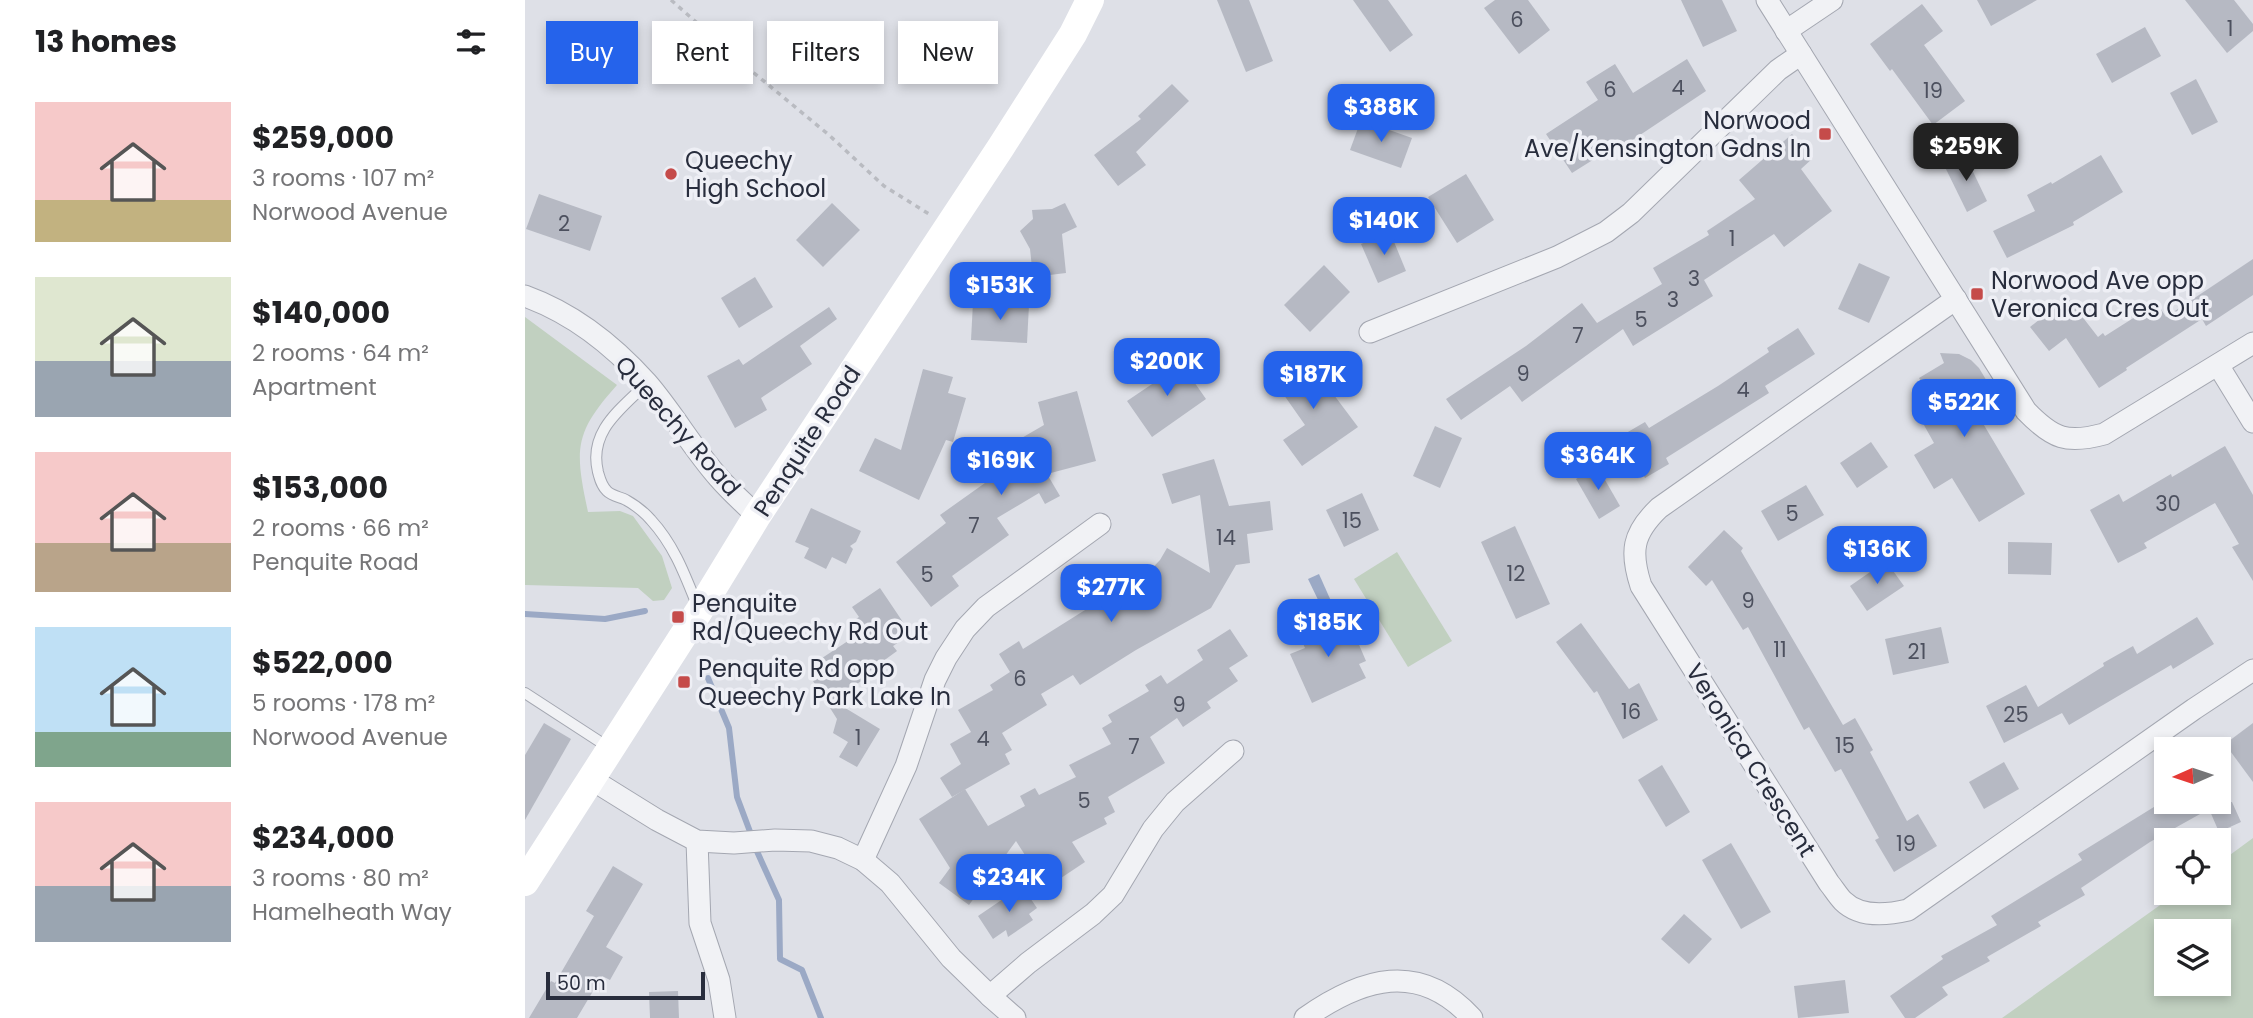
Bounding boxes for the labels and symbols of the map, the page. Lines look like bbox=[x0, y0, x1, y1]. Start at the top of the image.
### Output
house number: 6 bbox=[1510, 5, 1524, 34]
house number: 1 bbox=[2227, 14, 2233, 43]
house number: 4 bbox=[1671, 73, 1685, 102]
house number: 6 bbox=[1603, 75, 1617, 104]
house number: 19 bbox=[1923, 76, 1943, 105]
pin: $388K bbox=[1332, 85, 1430, 144]
place label: Norwood Ave/Kensington Gdns In bbox=[1524, 104, 1811, 165]
pin: $259K bbox=[1917, 124, 2015, 183]
marker: Norwood Ave/Kensington Gdns In bbox=[1817, 126, 1833, 142]
place label: Queechy High School bbox=[685, 144, 826, 205]
marker: Queechy High School bbox=[663, 166, 679, 182]
pin: $140K bbox=[1335, 198, 1433, 257]
house number: 2 bbox=[558, 209, 570, 238]
house number: 1 bbox=[1729, 224, 1735, 253]
pin: $153K bbox=[951, 262, 1049, 322]
house number: 3 bbox=[1688, 264, 1700, 293]
place label: Norwood Ave opp Veronica Cres Out bbox=[1991, 264, 2209, 325]
house number: 3 bbox=[1667, 285, 1679, 314]
marker: Norwood Ave opp Veronica Cres Out bbox=[1969, 286, 1985, 302]
house number: 5 bbox=[1634, 305, 1648, 334]
house number: 7 bbox=[1572, 321, 1584, 350]
pin: $200K bbox=[1118, 338, 1216, 398]
street label: Queechy Road bbox=[608, 349, 748, 503]
pin: $187K bbox=[1264, 352, 1362, 411]
street label: Penquite Road bbox=[746, 359, 868, 523]
house number: 9 bbox=[1516, 359, 1530, 388]
house number: 4 bbox=[1736, 375, 1750, 404]
pin: $522K bbox=[1915, 380, 2013, 439]
pin: $364K bbox=[1549, 433, 1647, 492]
pin: $169K bbox=[952, 438, 1050, 497]
house number: 30 bbox=[2155, 489, 2181, 518]
house number: 5 bbox=[1785, 499, 1799, 528]
house number: 15 bbox=[1342, 506, 1362, 535]
house number: 7 bbox=[968, 511, 980, 540]
house number: 14 bbox=[1216, 523, 1236, 552]
pin: $136K bbox=[1828, 526, 1926, 586]
house number: 12 bbox=[1507, 559, 1525, 588]
house number: 5 bbox=[920, 560, 934, 589]
pin: $277K bbox=[1062, 564, 1160, 624]
house number: 9 bbox=[1741, 586, 1755, 615]
place label: Penquite Rd/Queechy Rd Out bbox=[692, 587, 928, 648]
pin: $185K bbox=[1279, 600, 1377, 659]
marker: Penquite Rd/Queechy Rd Out bbox=[670, 609, 686, 625]
house number: 11 bbox=[1773, 635, 1787, 664]
house number: 21 bbox=[1908, 637, 1926, 666]
place label: Penquite Rd opp Queechy Park Lake In bbox=[698, 652, 951, 713]
street label: Veronica Crescent bbox=[1678, 657, 1824, 863]
house number: 6 bbox=[1013, 664, 1027, 693]
marker: Penquite Rd opp Queechy Park Lake In bbox=[676, 674, 692, 690]
house number: 9 bbox=[1172, 690, 1186, 719]
house number: 16 bbox=[1621, 697, 1641, 726]
house number: 25 bbox=[2003, 700, 2029, 729]
house number: 1 bbox=[855, 723, 861, 752]
house number: 4 bbox=[976, 724, 990, 753]
house number: 15 bbox=[1835, 731, 1855, 760]
house number: 7 bbox=[1128, 732, 1140, 761]
north arrow bbox=[2154, 737, 2231, 814]
house number: 5 bbox=[1077, 786, 1091, 815]
house number: 19 bbox=[1896, 829, 1916, 858]
pin: $234K bbox=[960, 855, 1058, 914]
scale bar bbox=[546, 969, 705, 1001]

